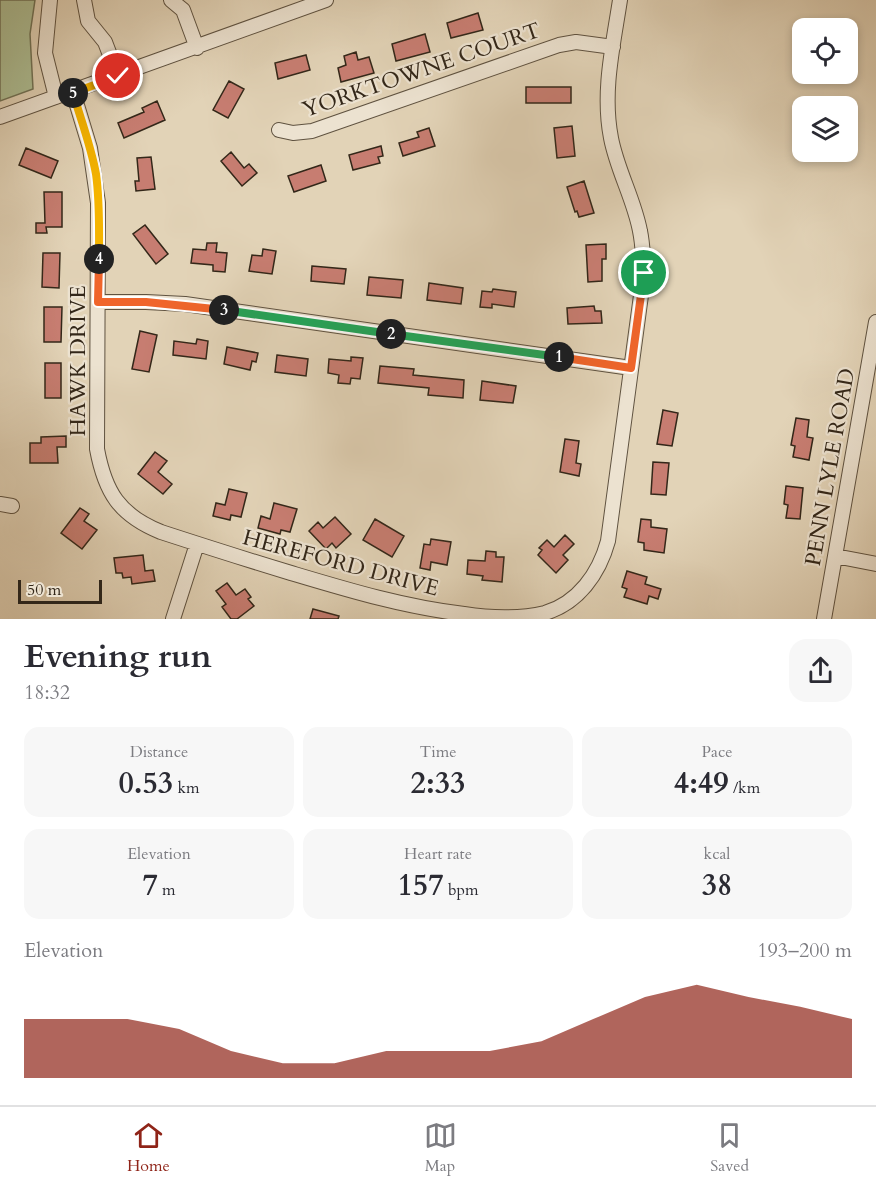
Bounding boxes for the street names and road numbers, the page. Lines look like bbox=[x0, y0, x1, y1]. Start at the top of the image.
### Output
street label: YORKTOWNE COURT bbox=[298, 15, 544, 125]
street label: HAWK DRIVE bbox=[63, 286, 93, 437]
street label: PENN LYLE ROAD bbox=[798, 366, 862, 568]
street label: HEREFORD DRIVE bbox=[239, 522, 442, 604]

